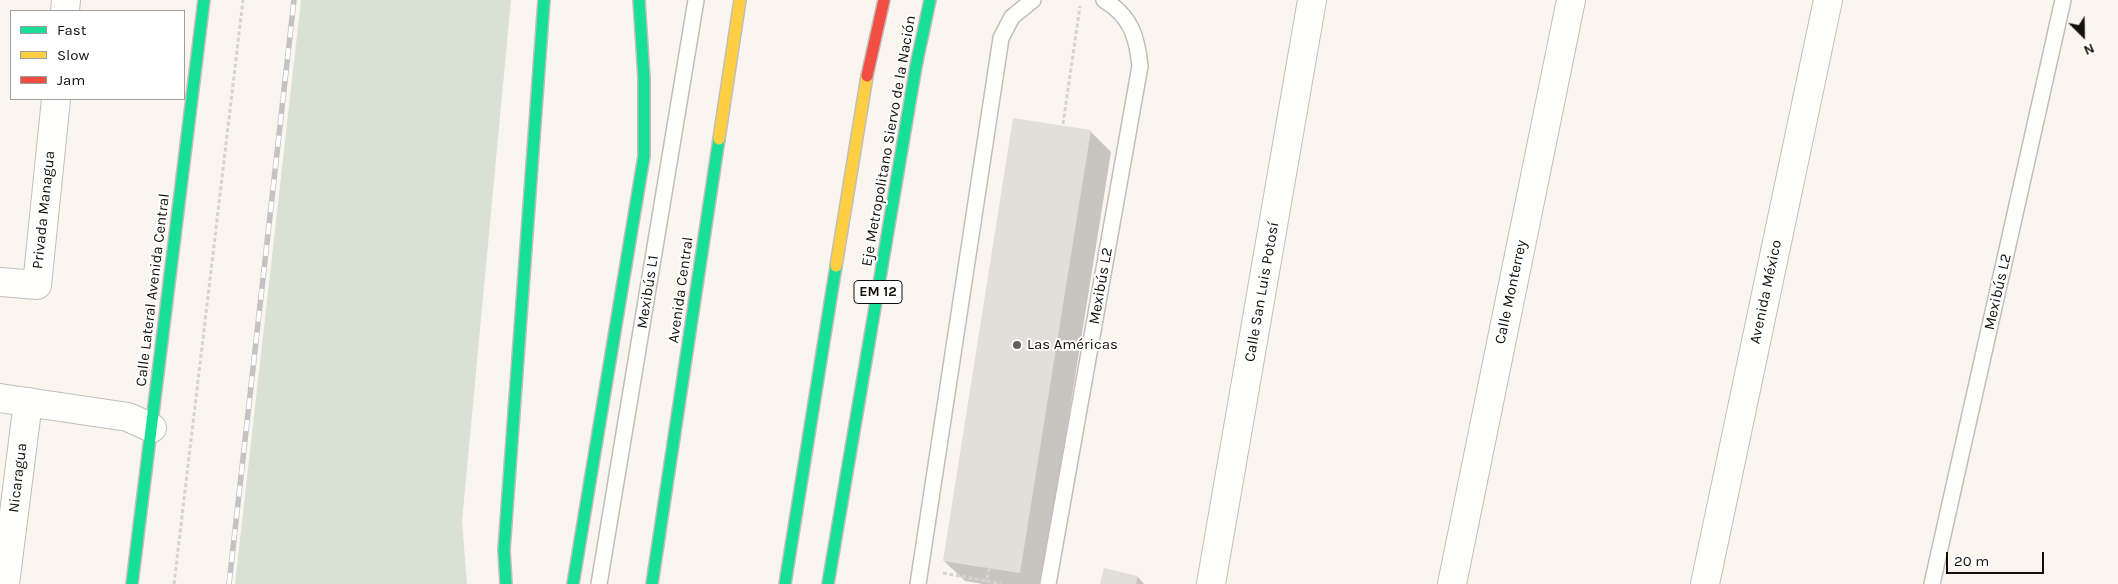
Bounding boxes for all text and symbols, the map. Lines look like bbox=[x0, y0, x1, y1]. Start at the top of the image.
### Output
legend bbox=[10, 10, 185, 100]
north arrow bbox=[2058, 10, 2108, 60]
street label: Eje Metropolitano Siervo de la Nación bbox=[858, 14, 920, 268]
text: Fast bbox=[57, 21, 86, 39]
text: N bbox=[2081, 39, 2097, 59]
text: Slow bbox=[57, 46, 89, 64]
text: Jam bbox=[57, 71, 85, 89]
street label: Privada Managua bbox=[29, 150, 59, 270]
street label: Calle Lateral Avenida Central bbox=[132, 192, 174, 388]
street label: Calle San Luis Potosí bbox=[1241, 221, 1283, 363]
street label: Avenida Central bbox=[665, 236, 697, 344]
street label: Calle Monterrey bbox=[1491, 238, 1531, 346]
street label: Avenida México bbox=[1746, 238, 1786, 346]
street label: Mexibús L2 bbox=[1085, 246, 1117, 326]
street label: Mexibús L2 bbox=[1980, 252, 2016, 332]
street label: Mexibús L1 bbox=[633, 254, 663, 330]
road number: EM 12 bbox=[854, 280, 902, 304]
place label: Las Américas bbox=[1027, 336, 1118, 354]
marker: Las Américas bbox=[1011, 339, 1023, 351]
street label: Nicaragua bbox=[5, 442, 31, 514]
scale bar bbox=[1948, 542, 2046, 574]
text: 20 m bbox=[1954, 552, 1989, 570]

